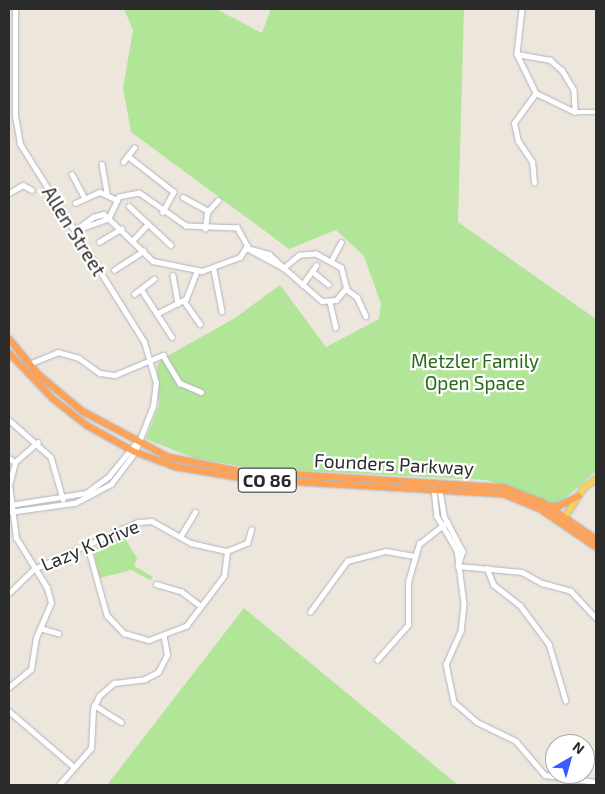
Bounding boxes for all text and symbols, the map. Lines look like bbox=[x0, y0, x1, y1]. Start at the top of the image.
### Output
street label: Allen Street bbox=[37, 182, 111, 280]
park label: Metzler Family Open Space bbox=[411, 350, 539, 394]
street label: Founders Parkway bbox=[313, 448, 475, 480]
road number: CO 86 bbox=[237, 464, 297, 496]
street label: Lazy K Drive bbox=[37, 514, 143, 576]
north arrow bbox=[545, 734, 595, 784]
text: N bbox=[570, 738, 588, 757]

